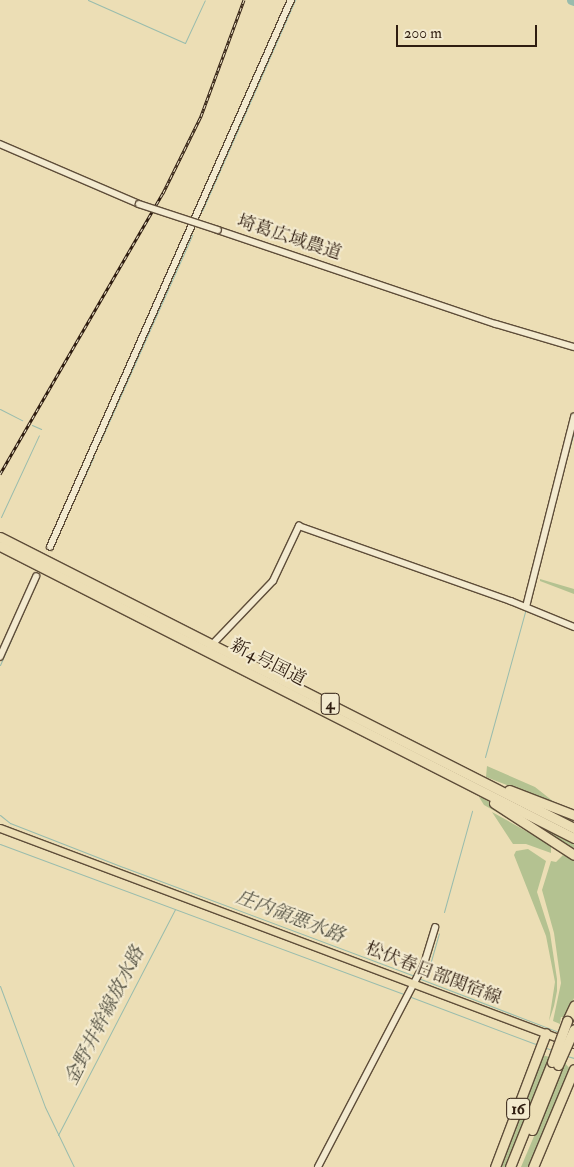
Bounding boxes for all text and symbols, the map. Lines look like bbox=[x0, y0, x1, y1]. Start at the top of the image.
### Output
scale bar bbox=[399, 15, 540, 47]
text: 200 m bbox=[404, 24, 442, 43]
street label: 埼葛広域農道 bbox=[234, 211, 344, 265]
street label: 新4号国道 bbox=[227, 635, 309, 691]
road number: 4 bbox=[320, 691, 340, 718]
water label: 庄内領悪水路 bbox=[233, 886, 347, 948]
street label: 松伏春日部関宿線 bbox=[362, 938, 504, 1010]
water label: 金野井幹線放水路 bbox=[60, 943, 150, 1089]
road number: 16 bbox=[506, 1096, 530, 1122]

